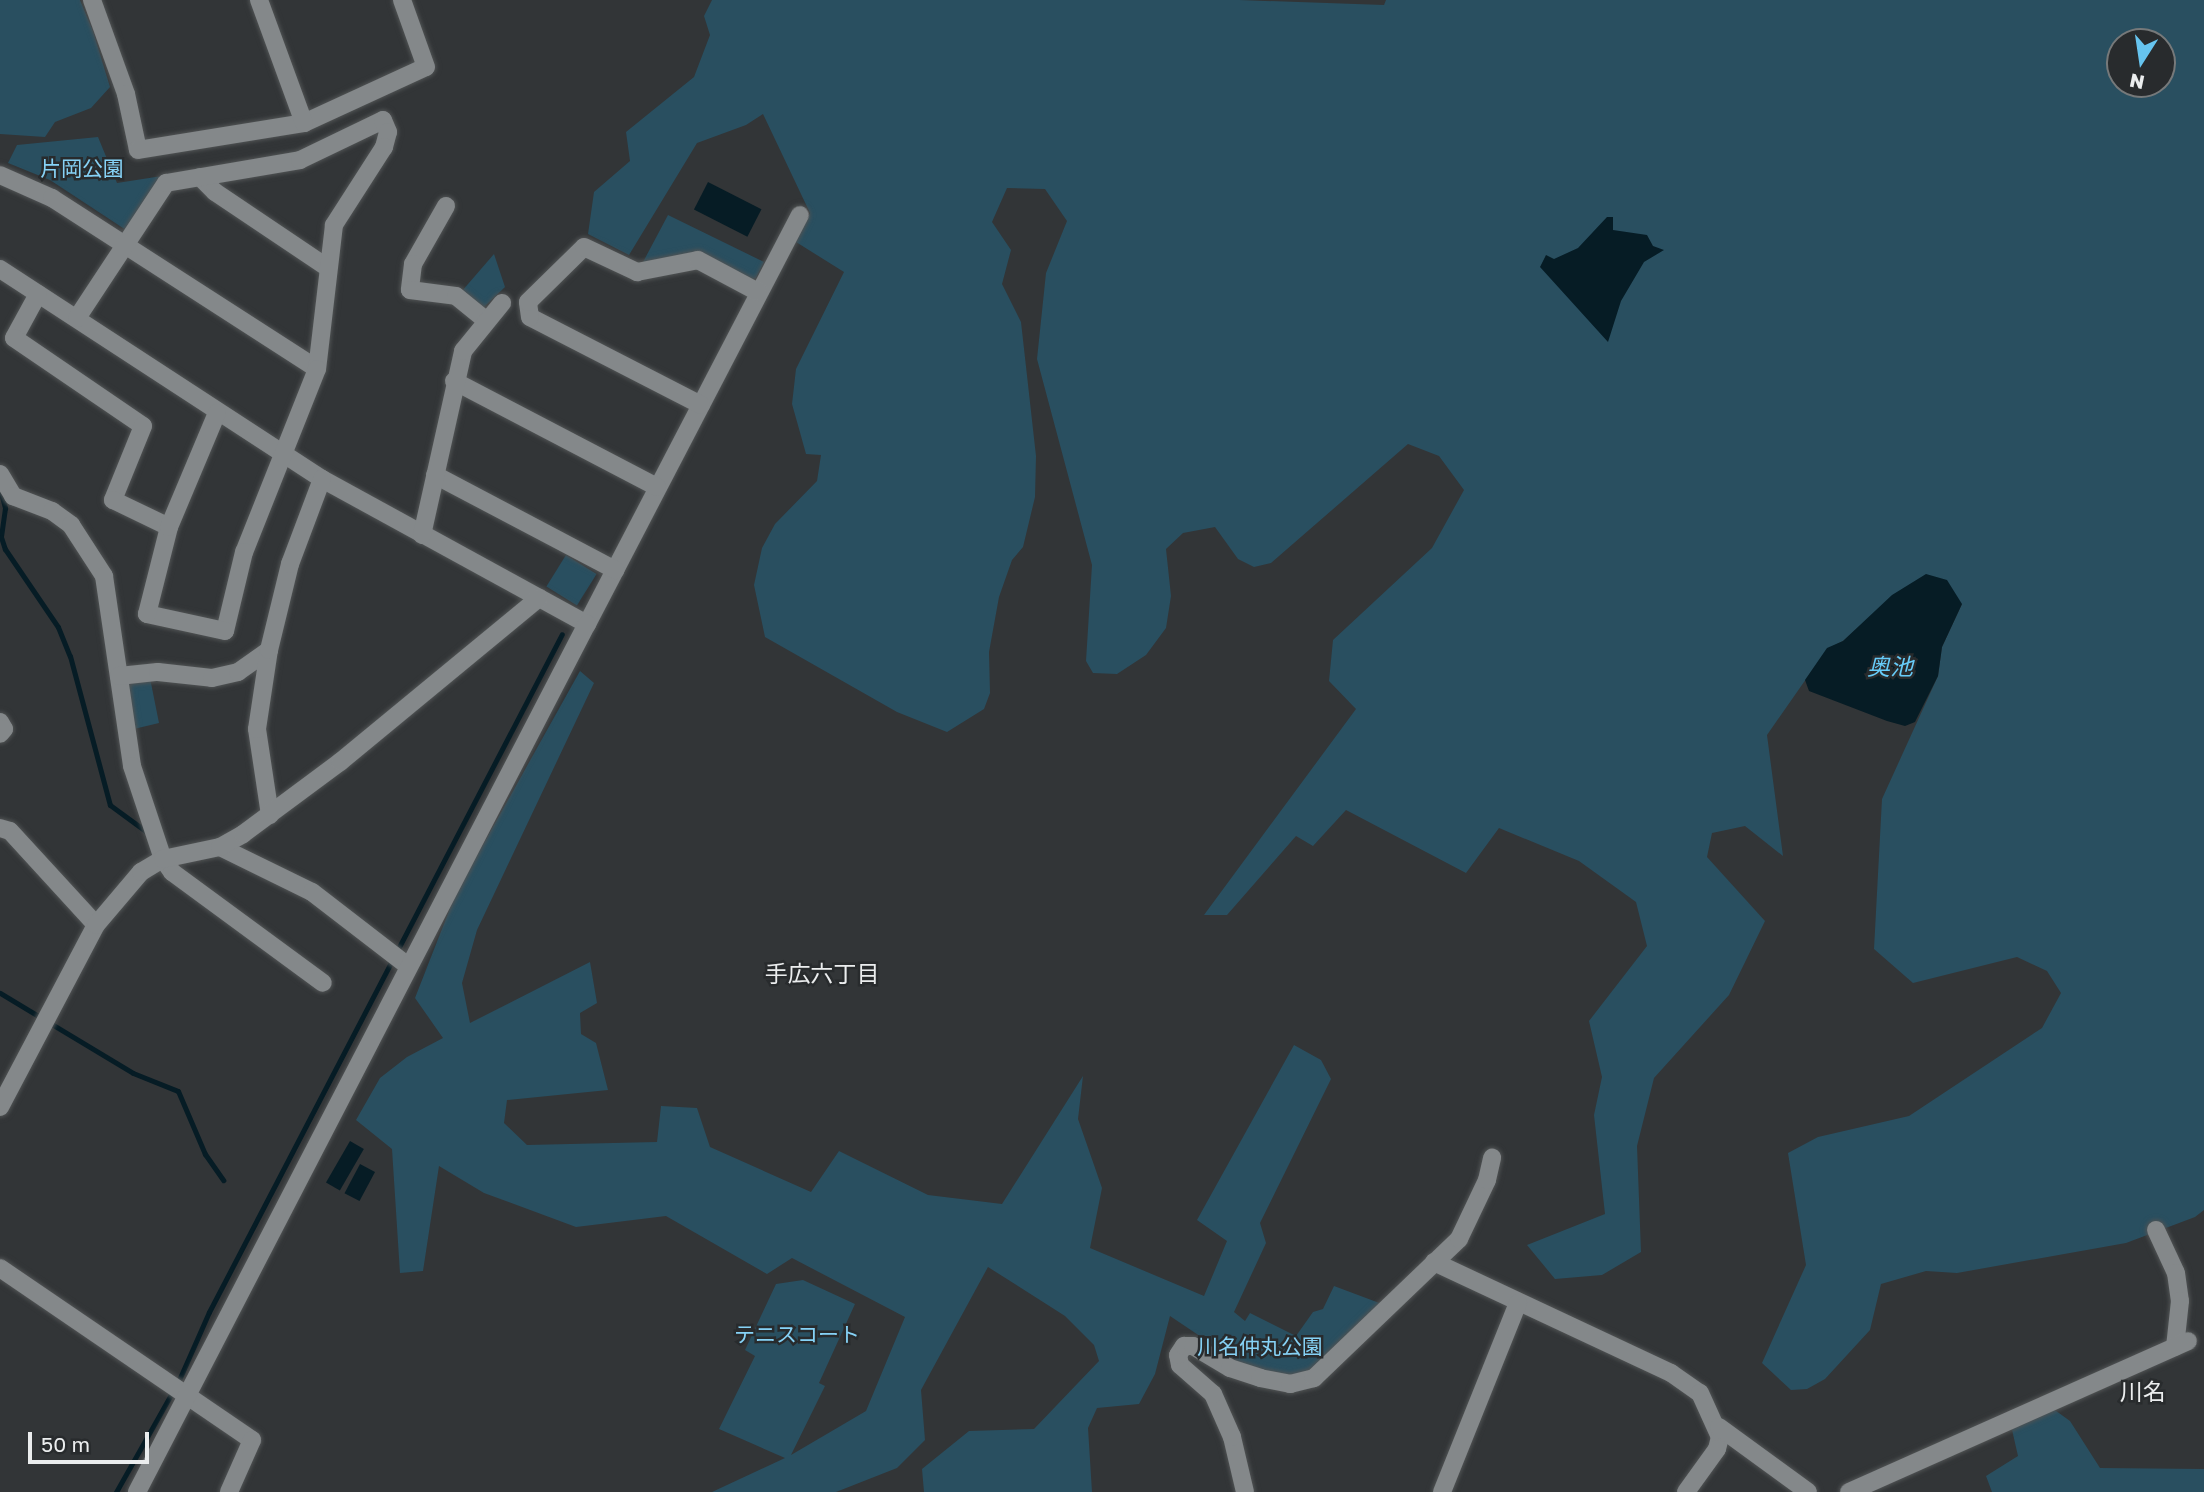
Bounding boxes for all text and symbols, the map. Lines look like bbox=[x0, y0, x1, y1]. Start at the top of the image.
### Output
north arrow bbox=[2106, 28, 2176, 98]
text: N bbox=[2127, 69, 2146, 95]
park label: 片岡公園 bbox=[40, 155, 124, 181]
water label: 奥池 bbox=[1867, 652, 1913, 680]
district label: 手広六丁目 bbox=[765, 959, 879, 987]
park label: テニスコート bbox=[734, 1321, 860, 1347]
park label: 川名仲丸公園 bbox=[1197, 1333, 1323, 1359]
district label: 川名 bbox=[2120, 1377, 2166, 1405]
scale bar bbox=[32, 1418, 152, 1462]
text: 50 m bbox=[41, 1431, 90, 1457]

